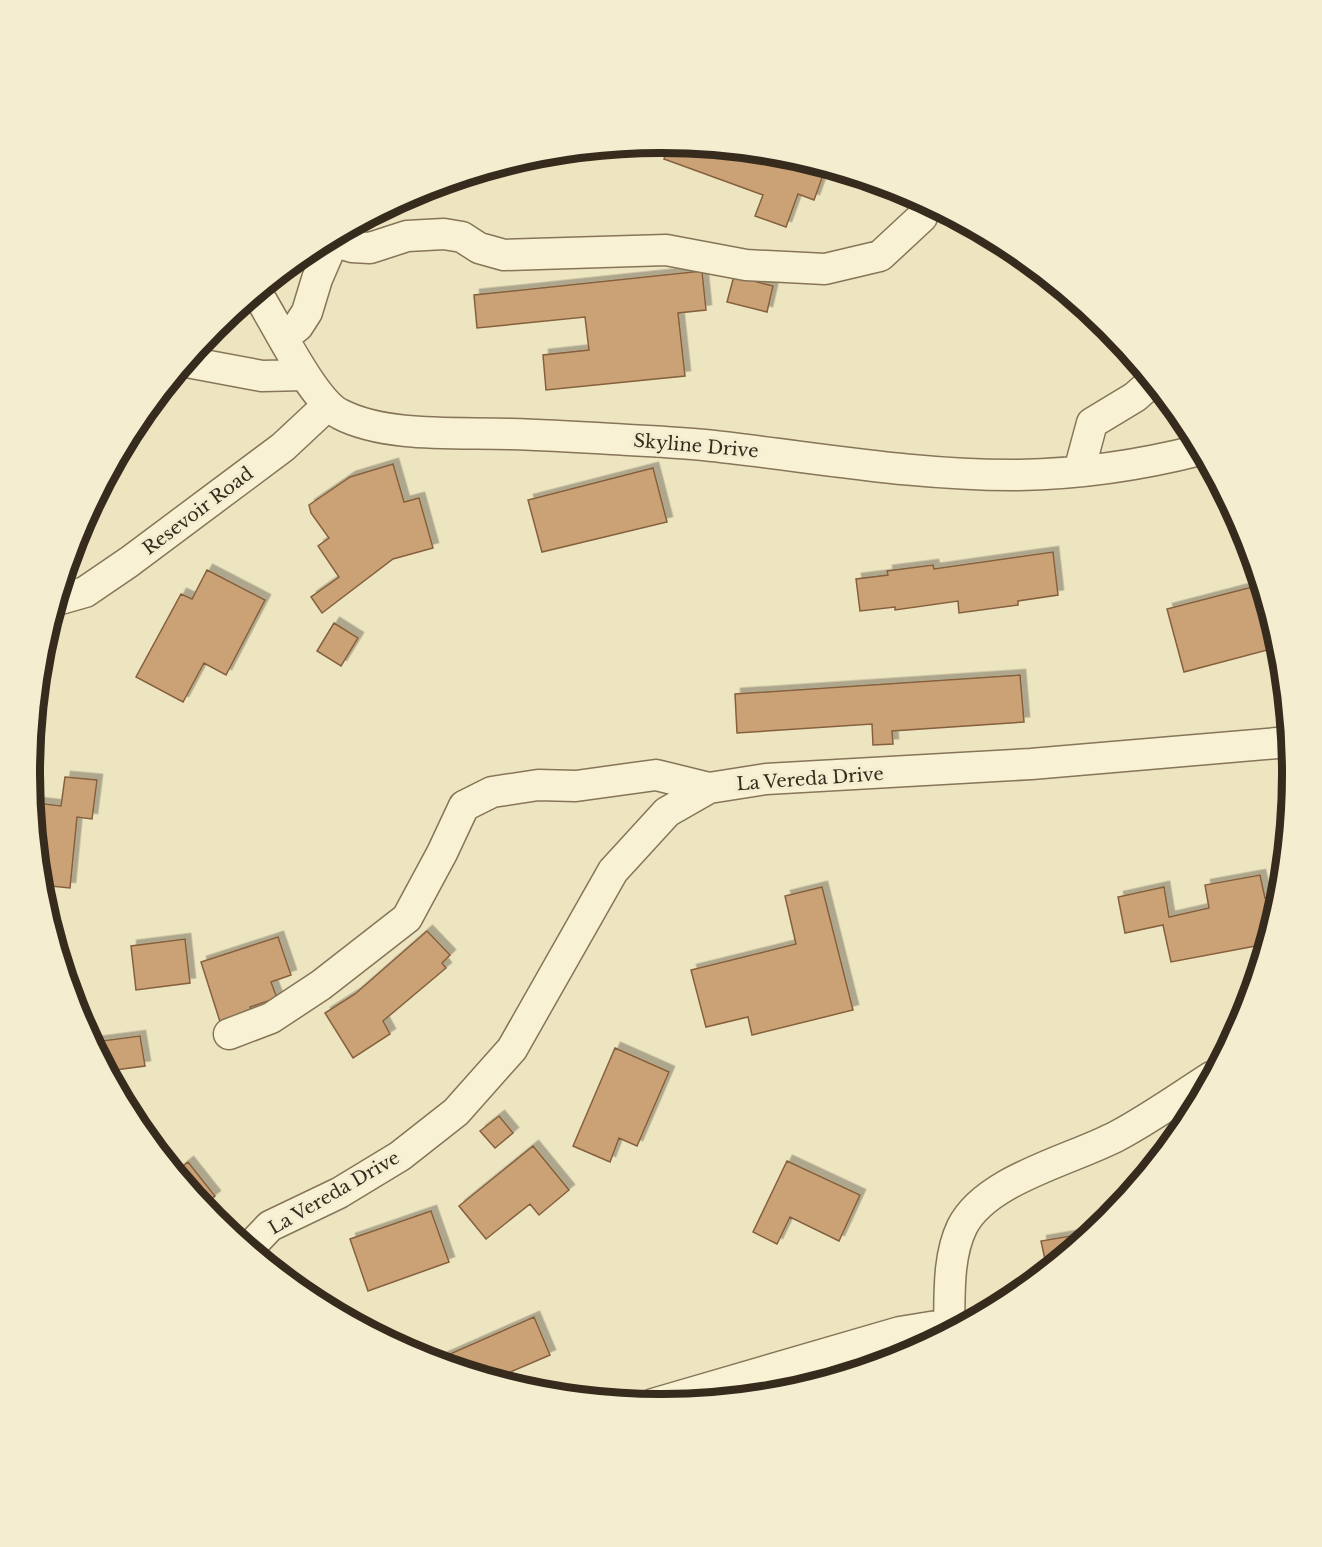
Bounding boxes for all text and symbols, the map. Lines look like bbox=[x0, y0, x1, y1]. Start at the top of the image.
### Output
street label: Skyline Drive bbox=[633, 430, 759, 462]
street label: Resevoir Road bbox=[139, 462, 257, 560]
street label: La Vereda Drive bbox=[736, 763, 884, 795]
street label: La Vereda Drive bbox=[265, 1147, 403, 1239]

